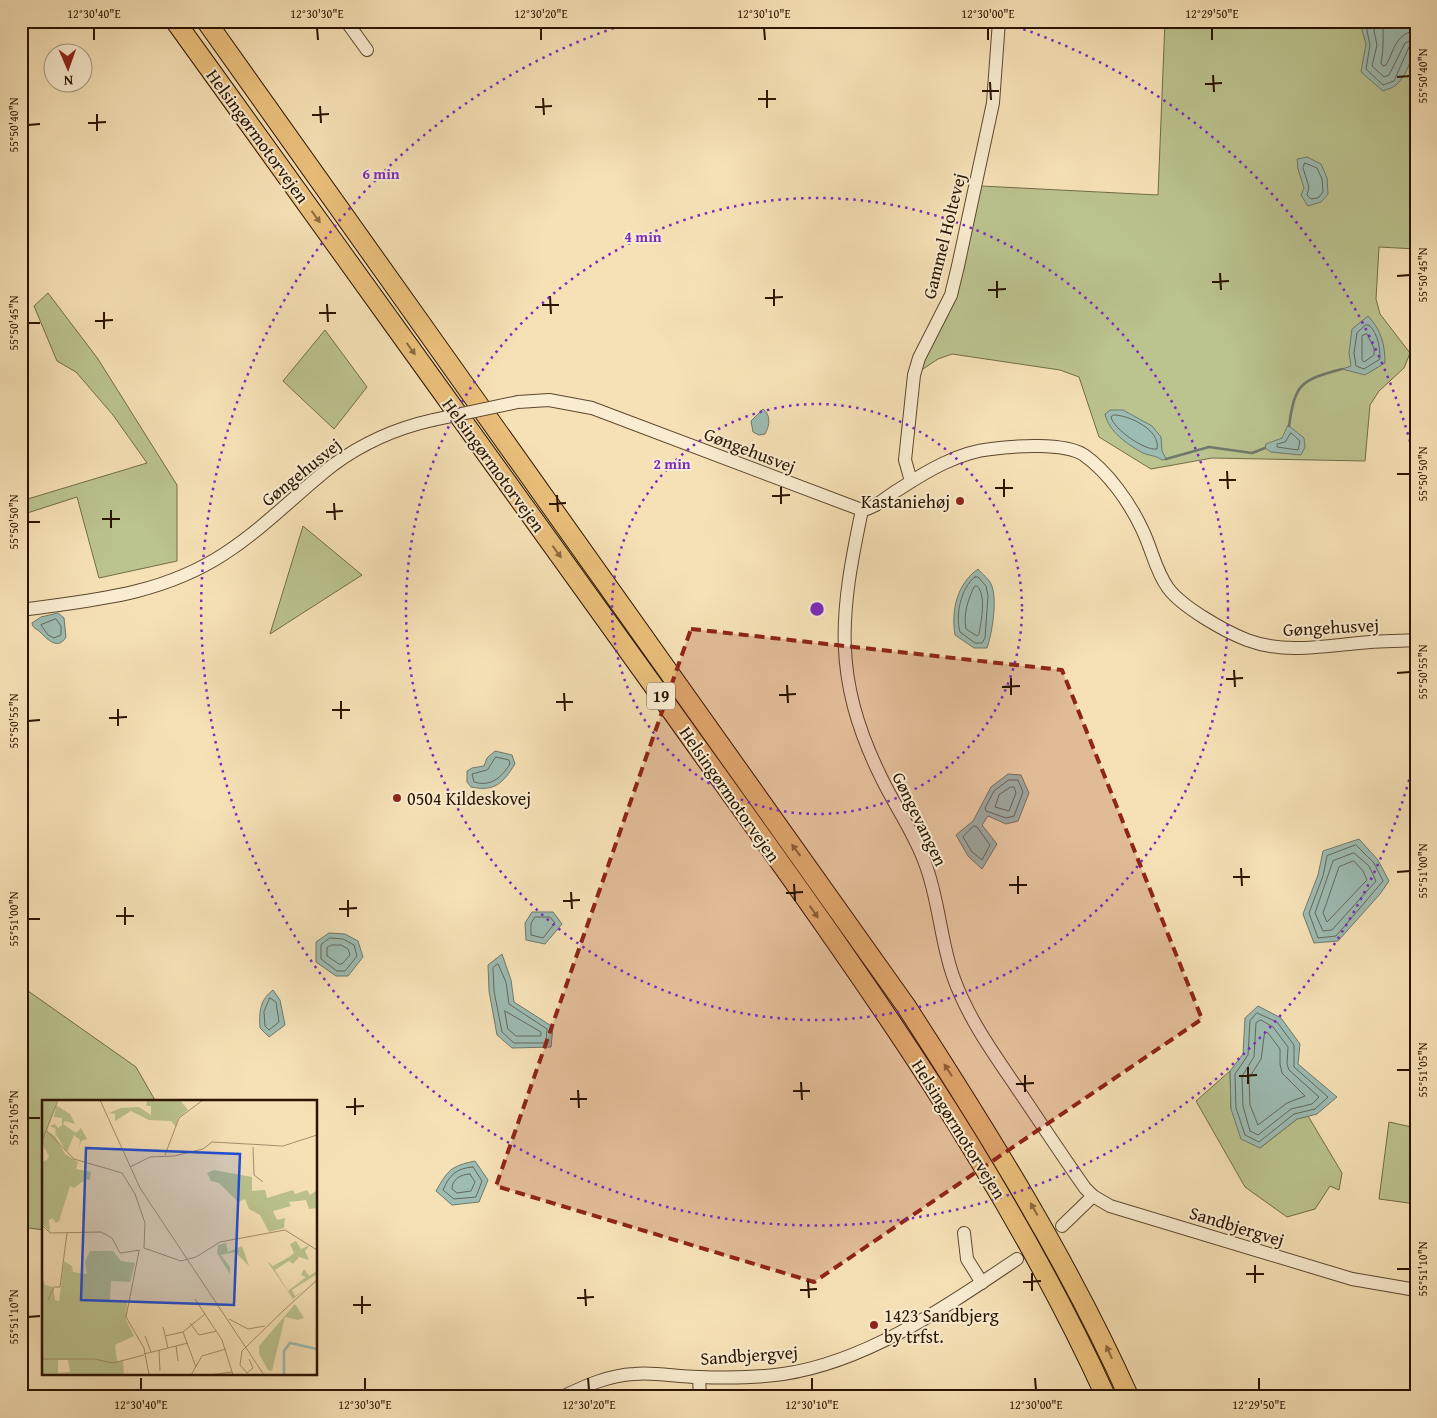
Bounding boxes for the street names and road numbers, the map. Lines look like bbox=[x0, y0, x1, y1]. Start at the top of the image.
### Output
street label: Helsingørmotorvejen bbox=[200, 63, 316, 209]
street label: Gammel Holtevej bbox=[915, 170, 973, 302]
street label: Helsingørmotorvejen bbox=[436, 392, 552, 538]
street label: Gøngehusvej bbox=[700, 420, 800, 480]
street label: Gøngehusvej bbox=[255, 431, 347, 513]
street label: Gøngehusvej bbox=[1282, 611, 1380, 643]
road number: 19 bbox=[647, 682, 675, 709]
street label: Helsingørmotorvejen bbox=[673, 721, 787, 867]
street label: Gøngevangen bbox=[885, 767, 955, 871]
street label: Helsingørmotorvejen bbox=[905, 1054, 1013, 1204]
street label: Sandbjergvej bbox=[1186, 1199, 1288, 1253]
street label: Sandbjergvej bbox=[699, 1338, 799, 1372]

